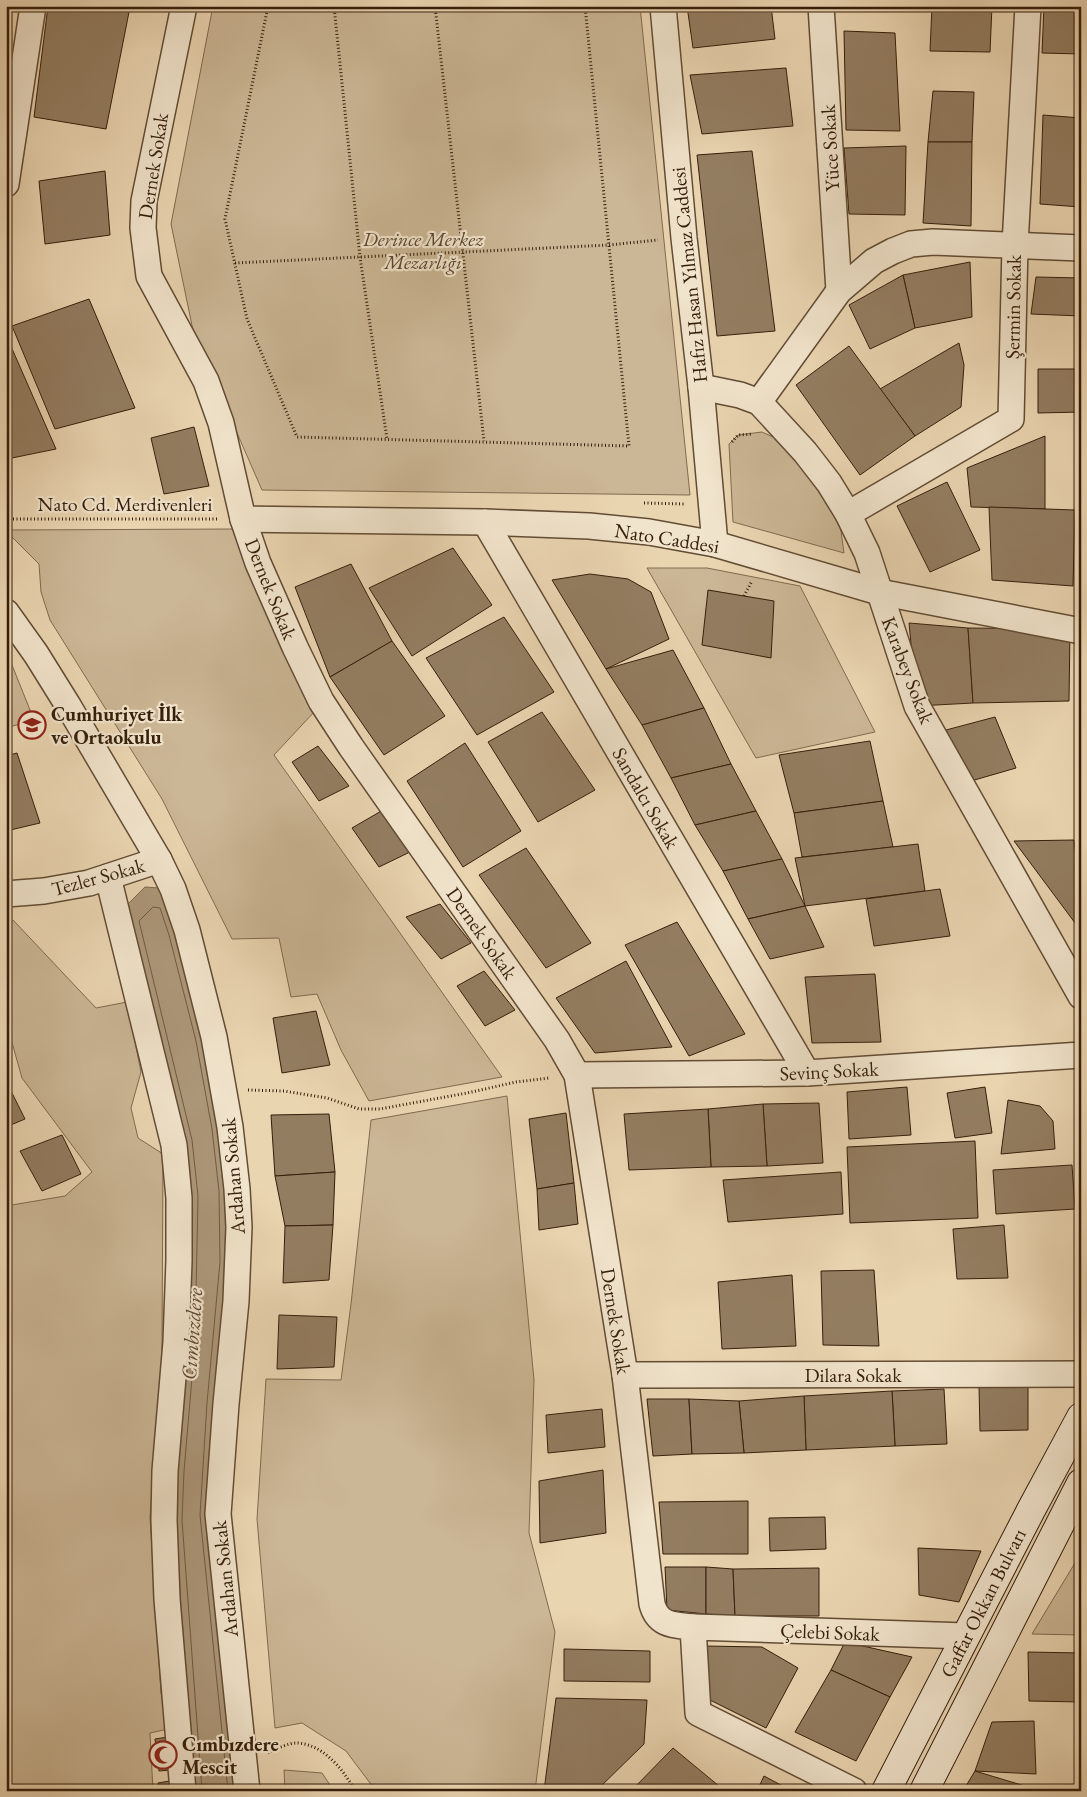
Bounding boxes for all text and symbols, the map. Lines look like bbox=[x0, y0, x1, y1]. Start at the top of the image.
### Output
street label: Yüce Sokak bbox=[815, 103, 845, 192]
street label: Dernek Sokak bbox=[132, 111, 174, 221]
street label: Hafız Hasan Yılmaz Caddesi bbox=[665, 166, 713, 384]
park label: Derince Merkez Mezarlığı bbox=[362, 226, 484, 275]
street label: Şermin Sokak bbox=[999, 254, 1027, 359]
street label: Nato Cd. Merdivenleri bbox=[38, 491, 213, 517]
street label: Nato Caddesi bbox=[613, 517, 721, 559]
street label: Dernek Sokak bbox=[239, 535, 303, 644]
street label: Karabey Sokak bbox=[876, 613, 941, 728]
place label: Cumhuriyet İlk ve Ortaokulu bbox=[51, 701, 183, 750]
school or university icon: Cumhuriyet İlk ve Ortaokulu bbox=[17, 710, 47, 740]
street label: Sandalcı Sokak bbox=[606, 743, 686, 854]
street label: Tezler Sokak bbox=[48, 852, 148, 902]
street label: Dernek Sokak bbox=[441, 882, 524, 985]
street label: Sevinç Sokak bbox=[779, 1055, 880, 1087]
street label: Ardahan Sokak bbox=[215, 1116, 251, 1236]
street label: Dernek Sokak bbox=[595, 1266, 637, 1376]
water label: Cımbızdere bbox=[175, 1286, 208, 1381]
street label: Dilara Sokak bbox=[804, 1362, 902, 1388]
street label: Ardahan Sokak bbox=[206, 1519, 244, 1640]
street label: Gaffar Okkan Bulvarı bbox=[934, 1524, 1032, 1682]
street label: Çelebi Sokak bbox=[780, 1617, 881, 1647]
place label: Cımbızdere Mescit bbox=[182, 1731, 279, 1780]
mosque icon: Cımbızdere Mescit bbox=[148, 1740, 178, 1770]

